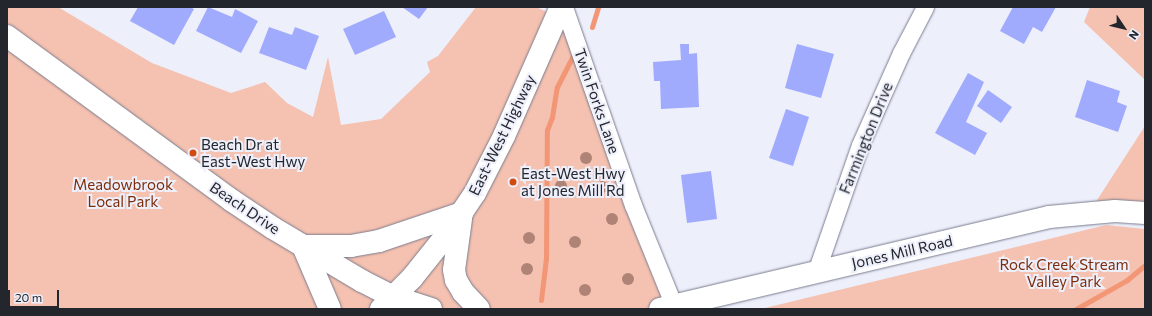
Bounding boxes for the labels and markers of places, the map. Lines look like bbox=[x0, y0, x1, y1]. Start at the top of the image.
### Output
place label: Beach Dr at East-West Hwy bbox=[201, 135, 305, 170]
marker: Beach Dr at East-West Hwy bbox=[188, 148, 198, 158]
place label: East-West Hwy at Jones Mill Rd bbox=[521, 164, 625, 199]
marker: East-West Hwy at Jones Mill Rd bbox=[508, 177, 518, 187]

